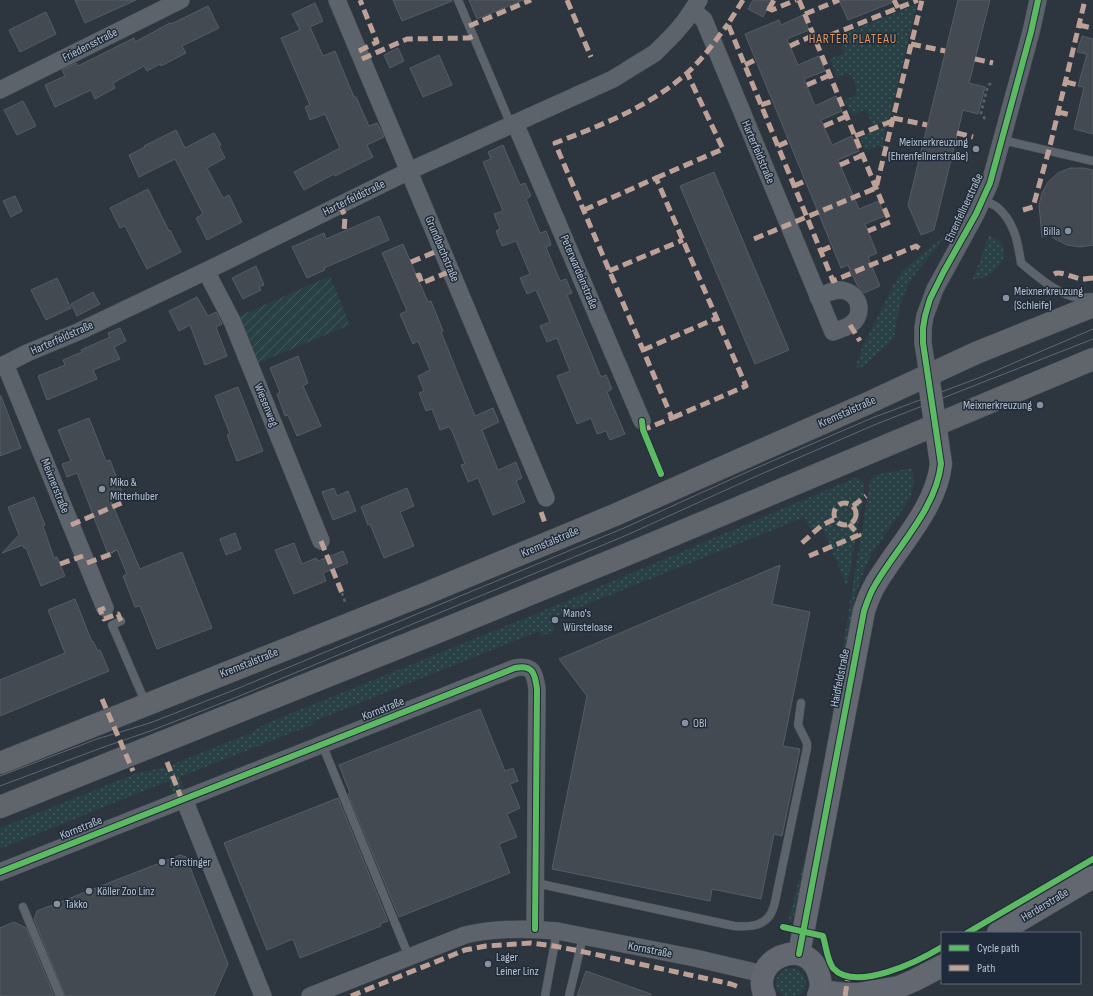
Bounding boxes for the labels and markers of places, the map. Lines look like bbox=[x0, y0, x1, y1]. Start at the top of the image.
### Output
place label: Meixnerkreuzung (Ehrenfellnerstraße) bbox=[888, 135, 968, 164]
marker: Meixnerkreuzung (Ehrenfellnerstraße) bbox=[971, 144, 981, 154]
place label: Billa bbox=[1043, 224, 1060, 239]
marker: Billa bbox=[1063, 226, 1073, 236]
place label: Meixnerkreuzung (Schleife) bbox=[1014, 284, 1083, 313]
marker: Meixnerkreuzung (Schleife) bbox=[1001, 293, 1011, 303]
place label: Meixnerkreuzung bbox=[963, 398, 1032, 413]
marker: Meixnerkreuzung bbox=[1035, 400, 1045, 410]
place label: Miko & Mitterhuber bbox=[110, 475, 159, 504]
marker: Miko & Mitterhuber bbox=[97, 484, 107, 494]
place label: Mano's Würsteloase bbox=[563, 606, 613, 635]
marker: Mano's Würsteloase bbox=[550, 615, 560, 625]
place label: OBI bbox=[693, 716, 707, 731]
marker: OBI bbox=[680, 718, 690, 728]
place label: Forstinger bbox=[170, 855, 212, 870]
marker: Forstinger bbox=[157, 857, 167, 867]
place label: Köller Zoo Linz bbox=[97, 884, 155, 899]
marker: Köller Zoo Linz bbox=[84, 886, 94, 896]
place label: Takko bbox=[65, 897, 88, 912]
marker: Takko bbox=[52, 899, 62, 909]
place label: Lager Leiner Linz bbox=[496, 950, 539, 979]
marker: Lager Leiner Linz bbox=[483, 959, 493, 969]

